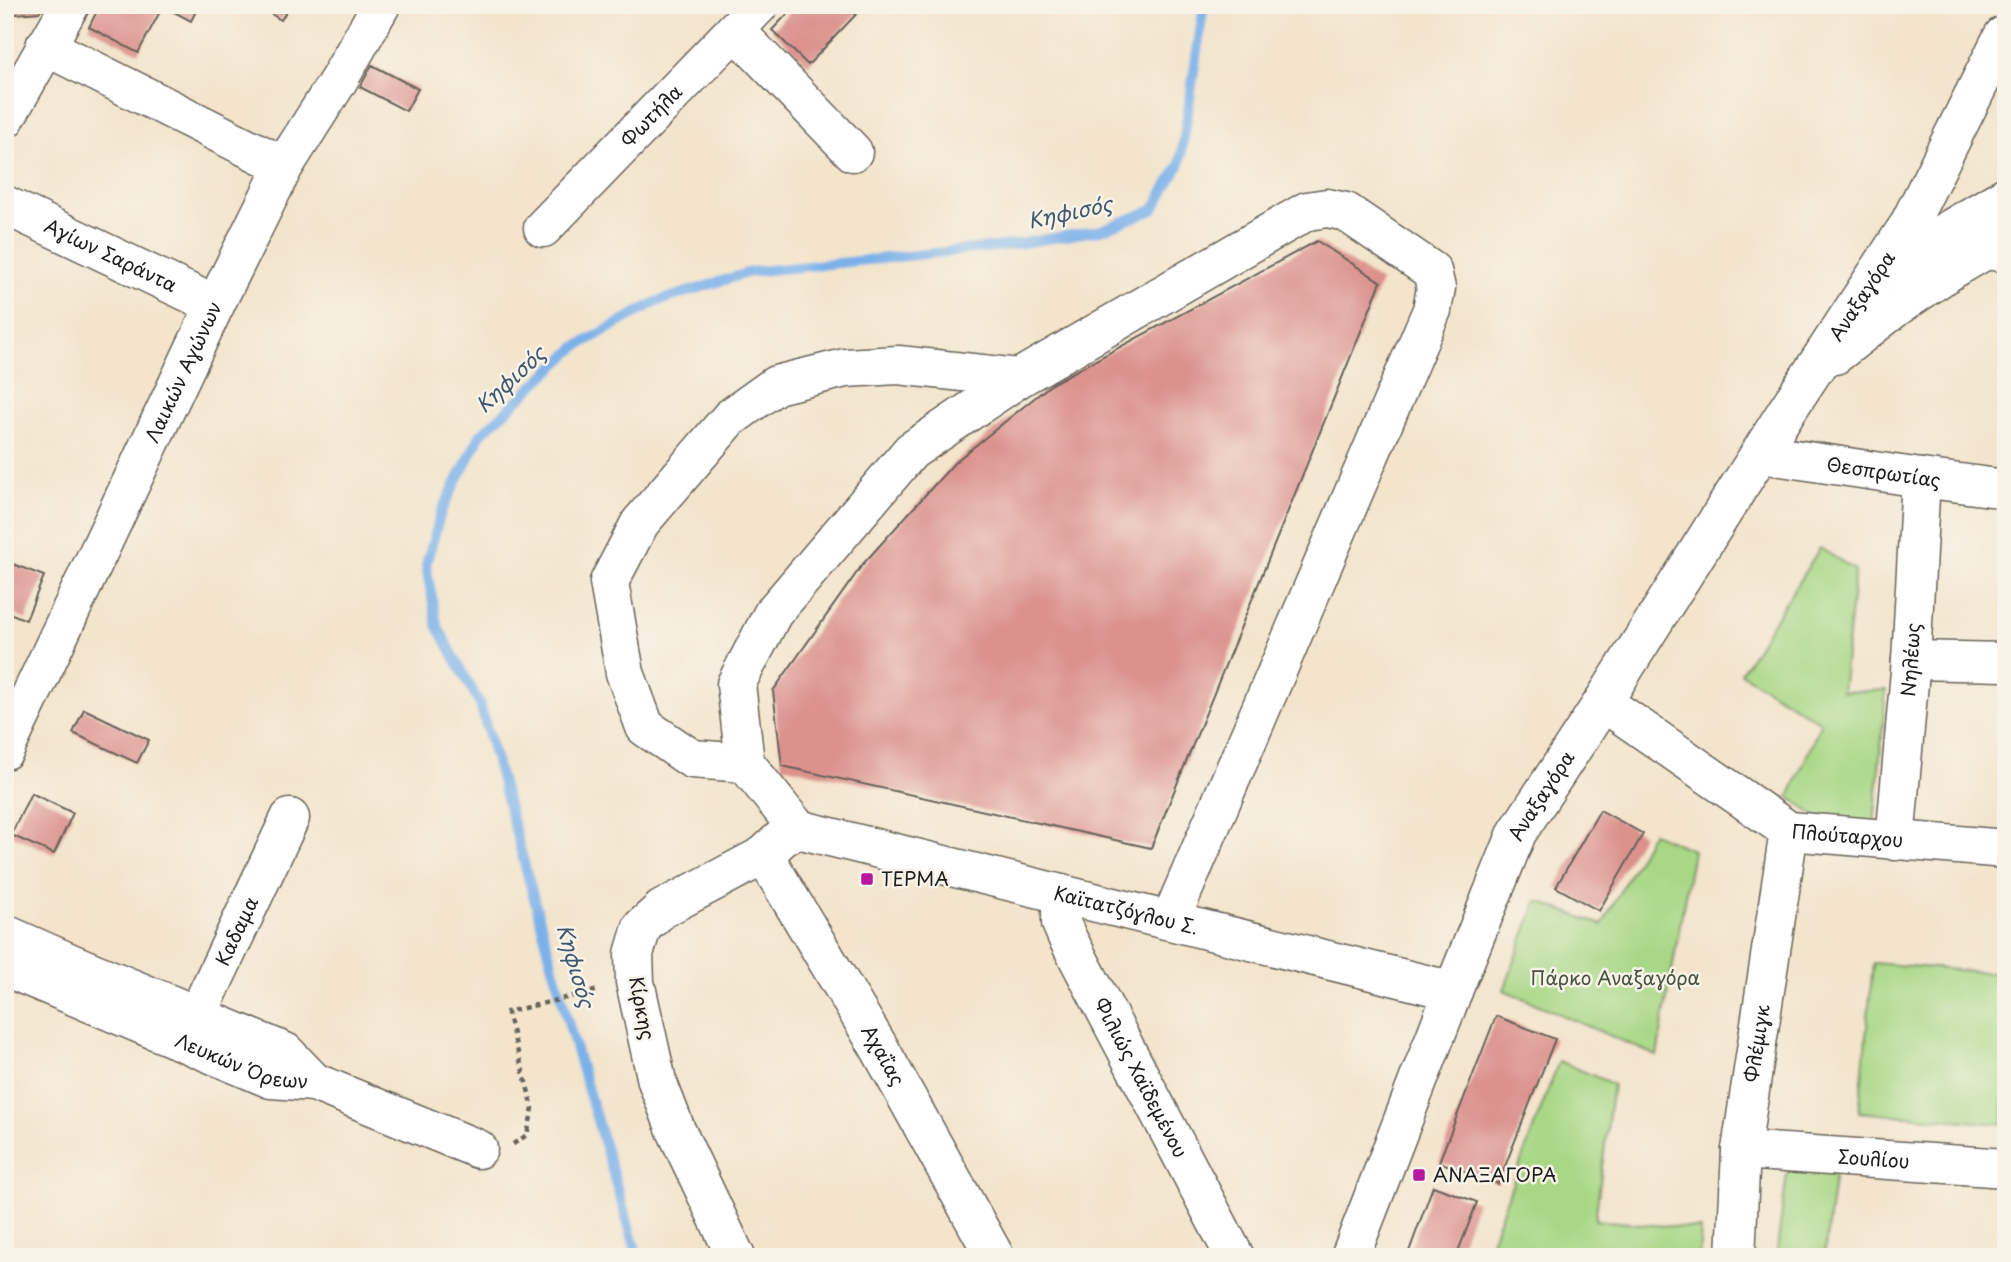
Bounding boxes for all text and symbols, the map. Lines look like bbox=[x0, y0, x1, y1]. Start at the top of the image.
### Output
street label: Φωτήλα bbox=[614, 78, 688, 153]
water label: Κηφισός bbox=[1024, 186, 1117, 236]
street label: Αγίων Σαράντα bbox=[40, 211, 182, 298]
street label: Αναξαγόρα bbox=[1821, 245, 1901, 346]
street label: Λαικών Αγώνων bbox=[137, 296, 228, 447]
water label: Κηφισός bbox=[467, 336, 553, 419]
street label: Θεσπρωτίας bbox=[1825, 449, 1943, 493]
street label: Νηλέως bbox=[1893, 622, 1926, 698]
street label: Αναξαγόρα bbox=[1500, 745, 1580, 844]
street label: Πλούταρχου bbox=[1791, 816, 1904, 853]
place label: ΤΕΡΜΑ bbox=[881, 864, 949, 892]
marker: ΤΕΡΜΑ bbox=[859, 871, 875, 887]
street label: Καϊτατζόγλου Σ. bbox=[1051, 878, 1202, 941]
street label: Καδαμα bbox=[208, 891, 264, 970]
water label: Κηφισός bbox=[550, 920, 605, 1013]
park label: Πάρκο Αναξαγόρα bbox=[1530, 963, 1700, 991]
street label: Κίρκης bbox=[623, 974, 663, 1042]
street label: Φιλιώς Χαϊδεμένου bbox=[1088, 992, 1195, 1162]
street label: Φλέμιγκ bbox=[1736, 1002, 1776, 1084]
street label: Αχαΐας bbox=[856, 1019, 913, 1090]
street label: Λευκών Όρεων bbox=[171, 1025, 309, 1095]
street label: Σουλίου bbox=[1837, 1142, 1910, 1174]
place label: ΑΝΑΞΑΓΟΡΑ bbox=[1433, 1160, 1556, 1188]
marker: ΑΝΑΞΑΓΟΡΑ bbox=[1411, 1167, 1427, 1183]

